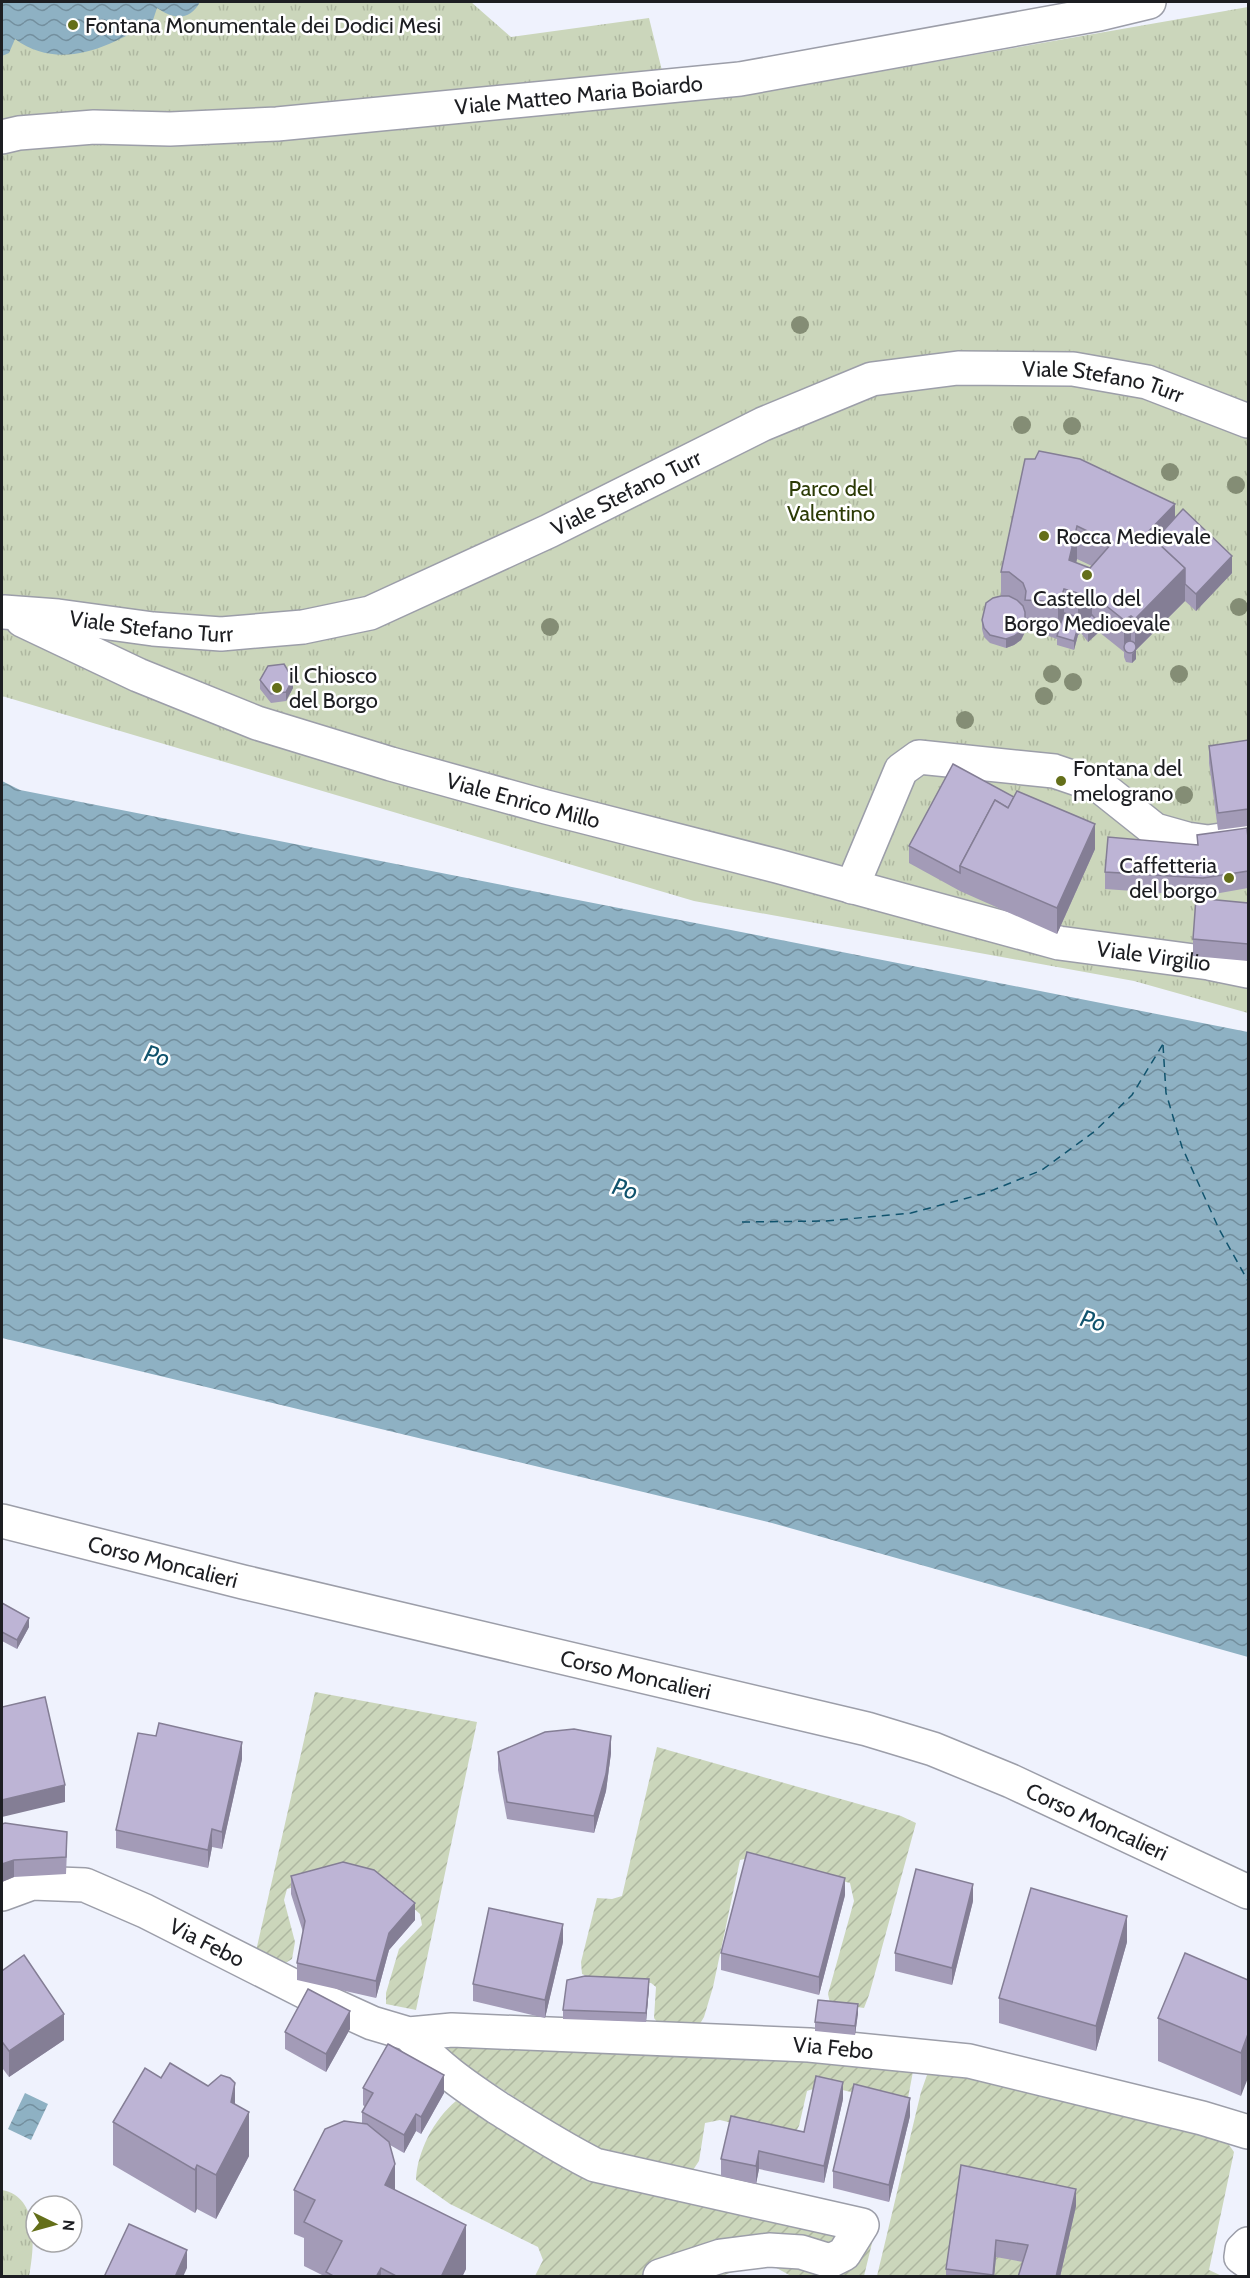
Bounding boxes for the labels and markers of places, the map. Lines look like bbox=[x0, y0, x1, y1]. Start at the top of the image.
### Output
place label: Fontana Monumentale dei Dodici Mesi bbox=[85, 12, 441, 39]
marker: Fontana Monumentale dei Dodici Mesi bbox=[66, 18, 80, 32]
place label: Rocca Medievale bbox=[1056, 523, 1211, 550]
marker: Rocca Medievale bbox=[1037, 529, 1051, 543]
marker: Castello del Borgo Medioevale bbox=[1080, 568, 1094, 582]
place label: Castello del Borgo Medioevale bbox=[1004, 585, 1170, 637]
place label: il Chiosco del Borgo bbox=[289, 662, 378, 714]
marker: il Chiosco del Borgo bbox=[270, 681, 284, 695]
place label: Fontana del melograno bbox=[1073, 755, 1183, 807]
marker: Fontana del melograno bbox=[1054, 774, 1068, 788]
place label: Caffetteria del borgo bbox=[1119, 852, 1217, 904]
marker: Caffetteria del borgo bbox=[1222, 871, 1236, 885]

